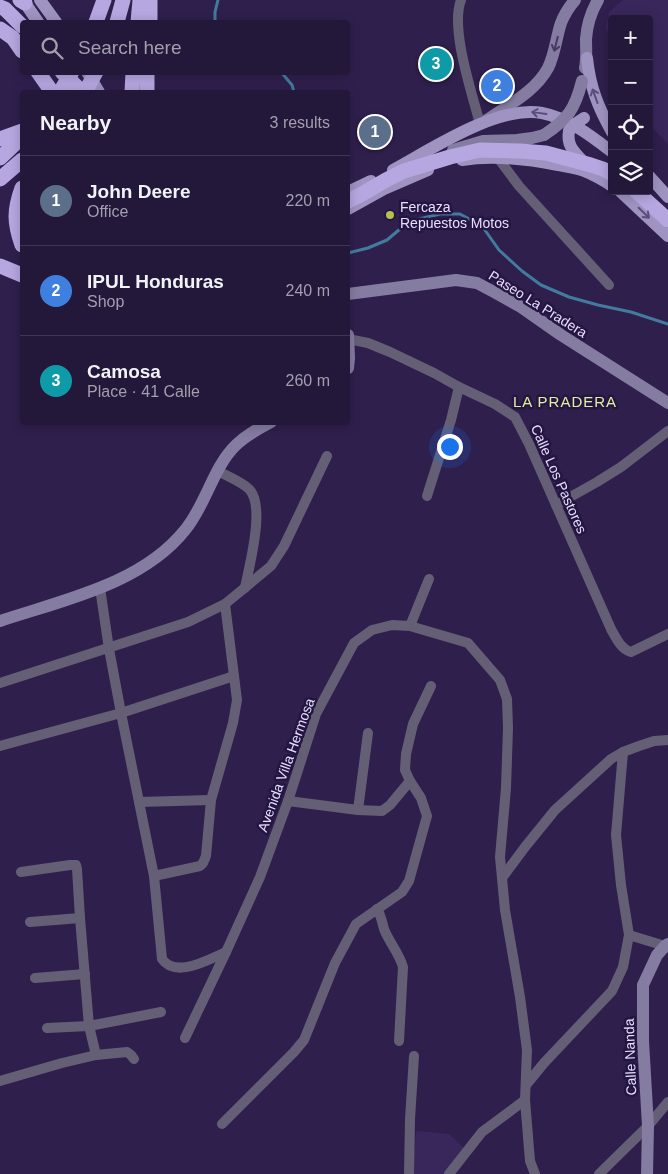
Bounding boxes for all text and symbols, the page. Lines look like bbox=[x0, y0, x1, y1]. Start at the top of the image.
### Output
map controls bbox=[608, 15, 653, 195]
button: + bbox=[608, 15, 653, 60]
search box bbox=[20, 20, 350, 75]
icon: search bbox=[38, 34, 66, 62]
one-way arrow bbox=[551, 36, 560, 52]
text: Search here bbox=[78, 37, 182, 58]
pin: 3 bbox=[420, 45, 452, 83]
button: − bbox=[608, 60, 653, 105]
pin: 2 bbox=[481, 67, 513, 105]
one-way arrow bbox=[590, 89, 599, 105]
button: locate bbox=[608, 105, 653, 150]
one-way arrow bbox=[531, 108, 547, 118]
text: Nearby bbox=[40, 111, 111, 134]
pin: 1 bbox=[359, 113, 391, 151]
text: 3 results bbox=[270, 114, 330, 131]
button: layers bbox=[608, 150, 653, 195]
text: John Deere bbox=[87, 181, 190, 202]
text: 1 bbox=[52, 192, 60, 209]
text: 220 m bbox=[286, 192, 330, 209]
place label: Fercaza Repuestos Motos bbox=[400, 199, 509, 231]
text: Office bbox=[87, 203, 129, 220]
one-way arrow bbox=[638, 207, 650, 219]
marker: Fercaza Repuestos Motos bbox=[384, 209, 396, 221]
street label: Paseo La Pradera bbox=[486, 267, 590, 341]
text: IPUL Honduras bbox=[87, 271, 224, 292]
text: 2 bbox=[52, 282, 60, 299]
text: 240 m bbox=[286, 282, 330, 299]
text: Shop bbox=[87, 293, 124, 310]
text: Camosa bbox=[87, 361, 161, 382]
text: 3 bbox=[52, 372, 60, 389]
text: 260 m bbox=[286, 372, 330, 389]
text: Place · 41 Calle bbox=[87, 383, 200, 400]
district label: LA PRADERA bbox=[513, 393, 617, 410]
street label: Calle Los Pastores bbox=[528, 422, 590, 536]
your location bbox=[437, 434, 463, 460]
street label: Avenida Villa Hermosa bbox=[254, 696, 318, 834]
street label: Calle Nanda bbox=[621, 1018, 639, 1096]

